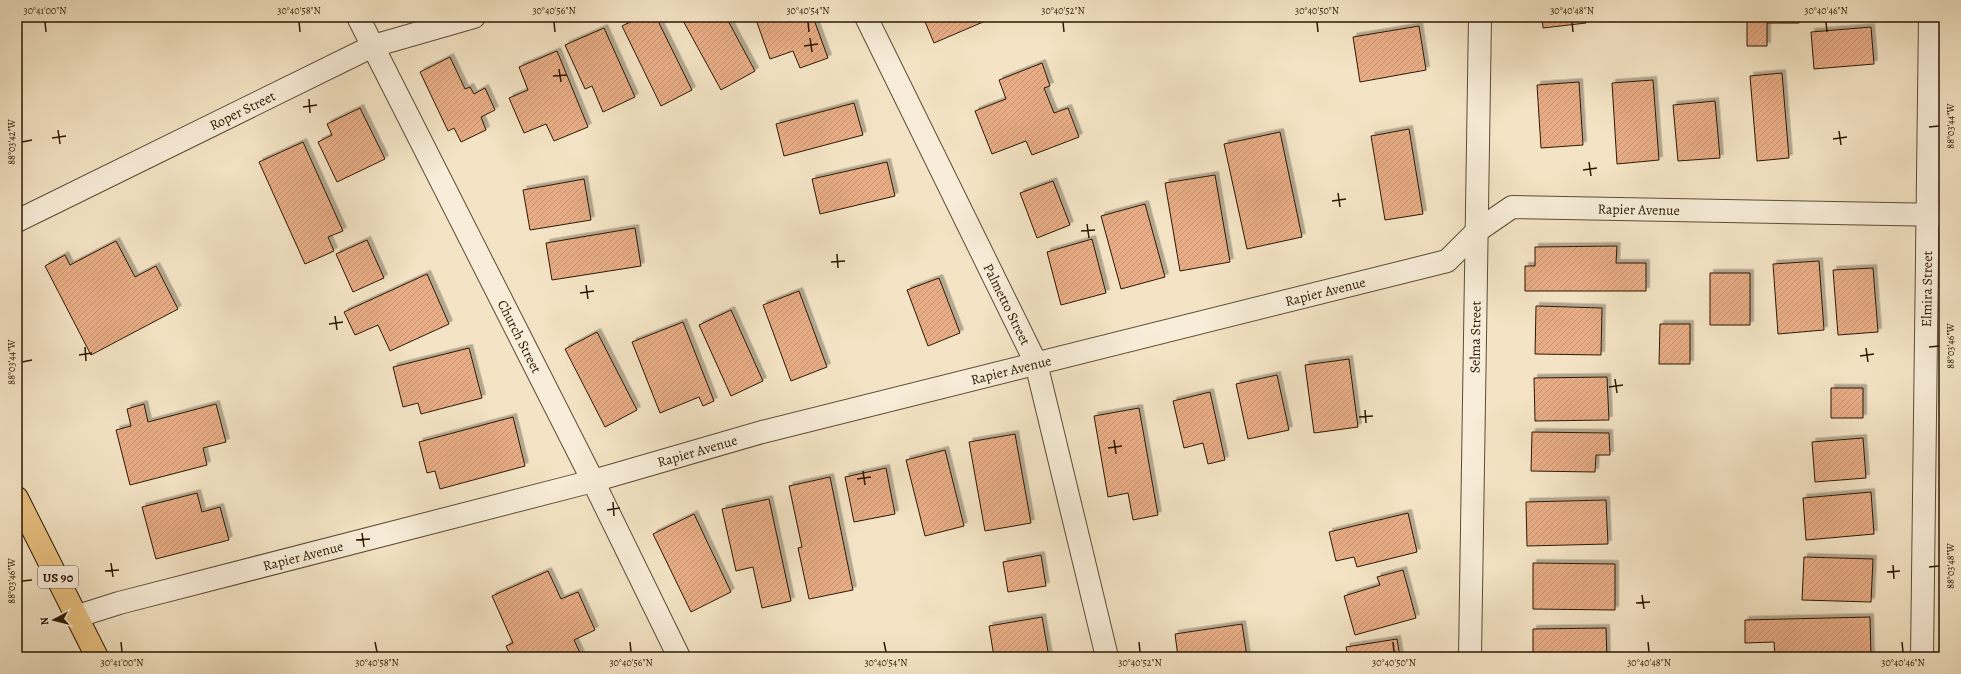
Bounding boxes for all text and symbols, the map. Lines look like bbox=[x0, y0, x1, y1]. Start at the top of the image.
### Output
text: 30°41'00"N bbox=[23, 4, 67, 17]
text: 30°40'58"N bbox=[277, 4, 321, 17]
text: 30°40'56"N bbox=[532, 4, 576, 17]
text: 30°40'54"N bbox=[786, 4, 830, 17]
text: 30°40'52"N bbox=[1041, 4, 1085, 17]
text: 30°40'50"N bbox=[1295, 4, 1339, 17]
text: 30°40'48"N bbox=[1550, 4, 1594, 17]
text: 30°40'46"N bbox=[1804, 4, 1848, 17]
street label: Roper Street bbox=[206, 86, 279, 135]
text: 88°03'44"W bbox=[1944, 103, 1957, 149]
text: 88°03'42"W bbox=[5, 119, 18, 165]
street label: Rapier Avenue bbox=[1597, 199, 1680, 220]
street label: Elmira Street bbox=[1917, 250, 1937, 327]
street label: Palmetto Street bbox=[979, 260, 1035, 349]
street label: Rapier Avenue bbox=[1283, 272, 1368, 311]
street label: Church Street bbox=[493, 297, 546, 377]
street label: Selma Street bbox=[1465, 300, 1485, 373]
text: 88°03'46"W bbox=[1944, 323, 1957, 369]
text: 88°03'44"W bbox=[5, 339, 18, 385]
street label: Rapier Avenue bbox=[969, 351, 1053, 389]
street label: Rapier Avenue bbox=[655, 430, 739, 471]
street label: Rapier Avenue bbox=[261, 536, 345, 575]
text: 88°03'48"W bbox=[1944, 542, 1957, 589]
text: 88°03'46"W bbox=[5, 558, 18, 604]
road number: US 90 bbox=[38, 566, 78, 588]
north arrow bbox=[34, 600, 74, 640]
text: N bbox=[37, 616, 53, 626]
text: 30°41'00"N bbox=[100, 656, 144, 669]
text: 30°40'58"N bbox=[355, 656, 399, 669]
text: 30°40'56"N bbox=[609, 656, 653, 669]
text: 30°40'54"N bbox=[864, 656, 908, 669]
text: 30°40'52"N bbox=[1118, 656, 1162, 669]
text: 30°40'50"N bbox=[1372, 656, 1416, 669]
text: 30°40'48"N bbox=[1627, 656, 1671, 669]
text: 30°40'46"N bbox=[1881, 656, 1925, 669]

